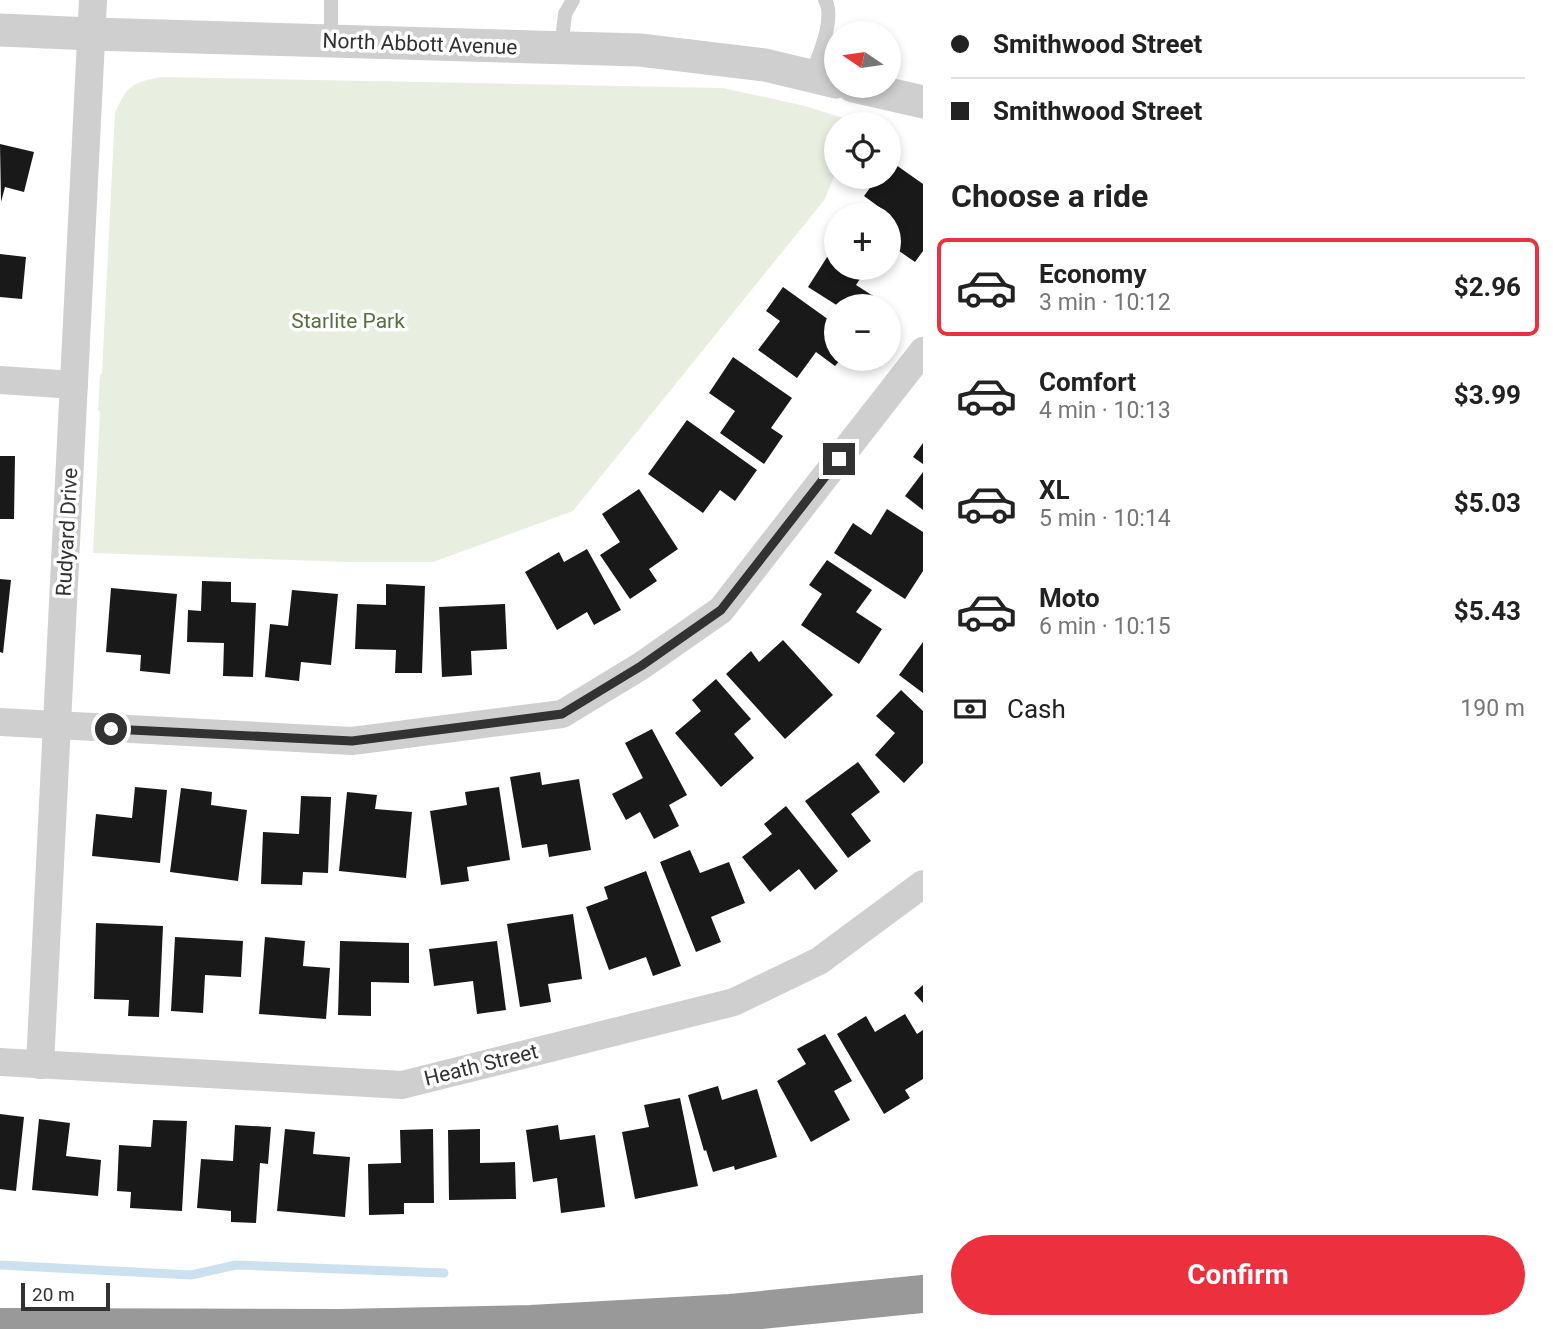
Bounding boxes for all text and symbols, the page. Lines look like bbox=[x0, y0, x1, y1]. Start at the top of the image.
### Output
north arrow bbox=[824, 21, 901, 98]
map controls bbox=[824, 21, 901, 371]
street label: North Abbott Avenue bbox=[322, 29, 518, 59]
text: Smithwood Street bbox=[993, 29, 1202, 59]
text: Smithwood Street bbox=[993, 96, 1202, 126]
button: locate bbox=[824, 112, 901, 189]
text: Choose a ride bbox=[951, 177, 1148, 215]
button: + bbox=[824, 203, 901, 280]
icon: car bbox=[955, 256, 1018, 319]
text: Economy bbox=[1039, 259, 1146, 289]
text: $2.96 bbox=[1454, 272, 1521, 302]
text: 3 min · 10:12 bbox=[1039, 289, 1171, 316]
button: − bbox=[824, 294, 901, 371]
park label: Starlite Park bbox=[291, 309, 405, 333]
icon: car bbox=[955, 364, 1018, 427]
text: Comfort bbox=[1039, 367, 1136, 397]
text: $3.99 bbox=[1454, 380, 1521, 410]
text: 4 min · 10:13 bbox=[1039, 397, 1171, 424]
route end bbox=[823, 443, 855, 475]
street label: Rudyard Drive bbox=[52, 467, 82, 597]
icon: car bbox=[955, 472, 1018, 535]
text: XL bbox=[1039, 475, 1070, 505]
text: $5.03 bbox=[1454, 488, 1521, 518]
text: 5 min · 10:14 bbox=[1039, 505, 1171, 532]
icon: car bbox=[955, 580, 1018, 643]
text: Moto bbox=[1039, 583, 1100, 613]
text: $5.43 bbox=[1454, 596, 1521, 626]
text: 6 min · 10:15 bbox=[1039, 613, 1171, 640]
icon: cash bbox=[951, 690, 989, 728]
text: Cash bbox=[1007, 694, 1066, 724]
text: 190 m bbox=[1460, 695, 1525, 722]
route start bbox=[95, 713, 127, 745]
street label: Heath Street bbox=[422, 1039, 541, 1091]
button: Confirm bbox=[951, 1235, 1525, 1315]
scale bar bbox=[21, 1280, 110, 1312]
text: 20 m bbox=[32, 1283, 75, 1306]

